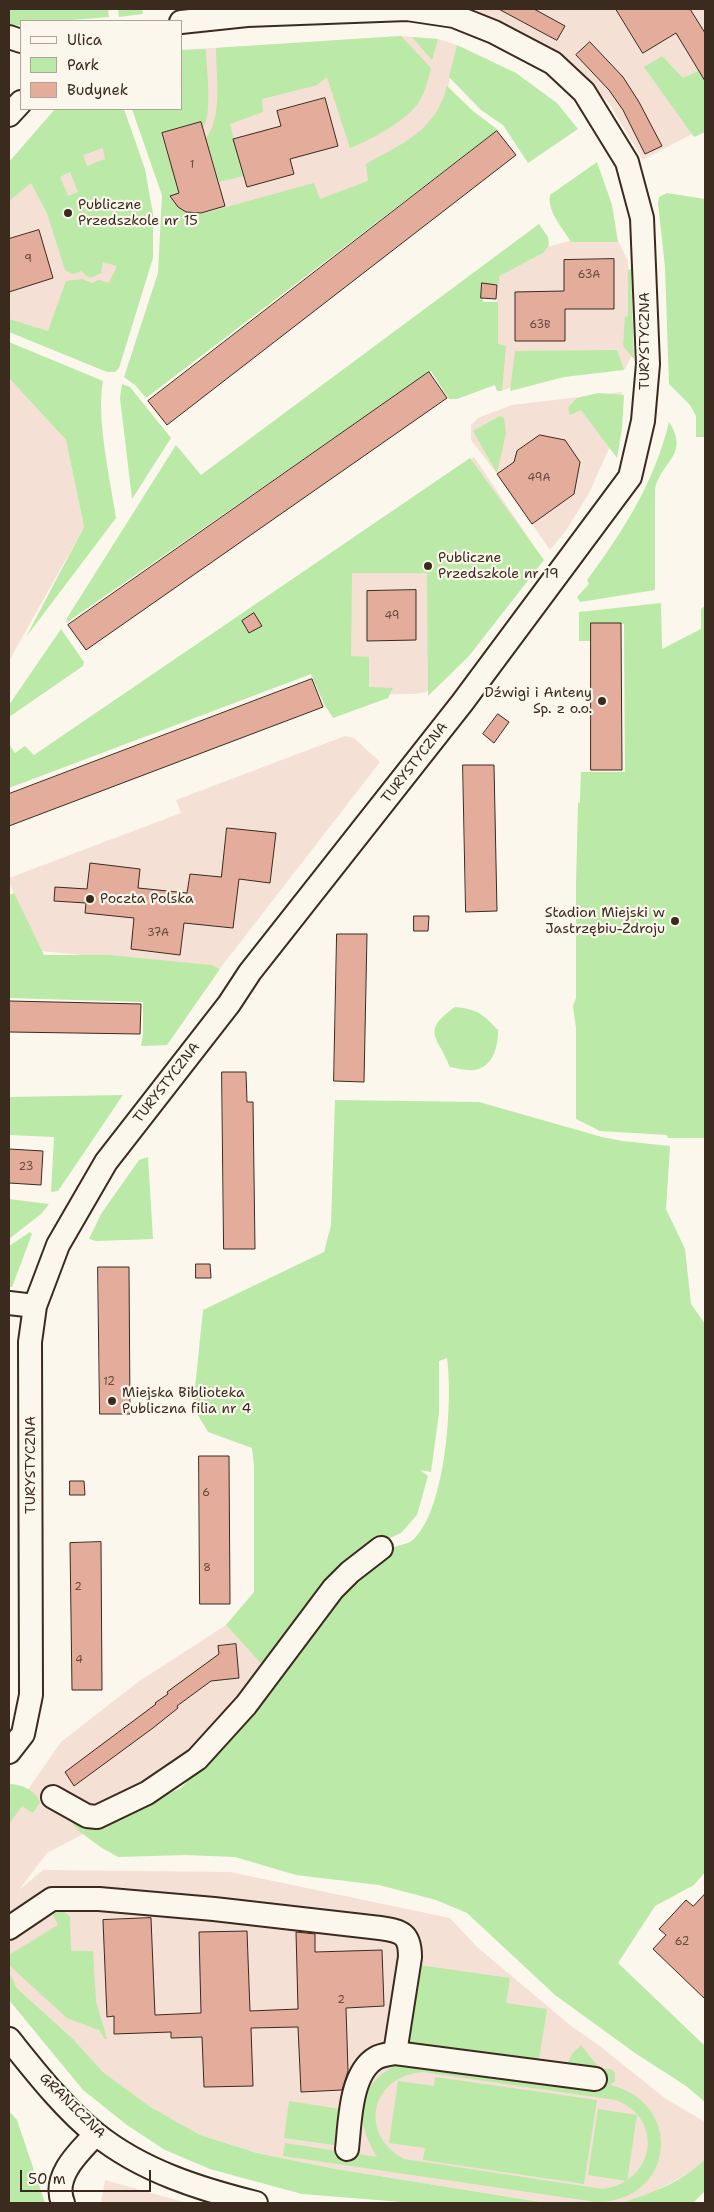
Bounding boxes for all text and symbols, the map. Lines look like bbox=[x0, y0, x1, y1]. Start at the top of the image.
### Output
legend bbox=[20, 20, 182, 110]
text: Ulica bbox=[67, 30, 102, 50]
text: Park bbox=[67, 55, 99, 75]
text: Budynek bbox=[67, 80, 128, 100]
house number: 1 bbox=[190, 158, 194, 172]
place label: Publiczne Przedszkole nr 15 bbox=[78, 197, 198, 230]
marker: Publiczne Przedszkole nr 15 bbox=[62, 207, 74, 219]
house number: 9 bbox=[24, 252, 32, 266]
house number: 63A bbox=[578, 268, 600, 282]
street label: TURYSTYCZNA bbox=[637, 292, 653, 390]
house number: 63B bbox=[529, 318, 551, 332]
house number: 49A bbox=[528, 471, 550, 485]
place label: Publiczne Przedszkole nr 19 bbox=[438, 550, 559, 582]
marker: Publiczne Przedszkole nr 19 bbox=[422, 560, 434, 572]
house number: 49 bbox=[385, 609, 399, 623]
place label: Dźwigi i Anteny Sp. z o.o. bbox=[485, 685, 592, 718]
marker: Dźwigi i Anteny Sp. z o.o. bbox=[596, 695, 608, 707]
street label: TURYSTYCZNA bbox=[378, 719, 452, 807]
place label: Poczta Polska bbox=[100, 891, 194, 907]
marker: Poczta Polska bbox=[84, 893, 96, 905]
place label: Stadion Miejski w Jastrzębiu-Zdroju bbox=[545, 905, 665, 938]
marker: Stadion Miejski w Jastrzębiu-Zdroju bbox=[669, 915, 681, 927]
house number: 37A bbox=[147, 926, 169, 940]
street label: TURYSTYCZNA bbox=[130, 1039, 204, 1127]
house number: 23 bbox=[19, 1160, 33, 1174]
house number: 12 bbox=[103, 1375, 115, 1389]
place label: Miejska Biblioteka Publiczna filia nr 4 bbox=[122, 1385, 251, 1418]
marker: Miejska Biblioteka Publiczna filia nr 4 bbox=[106, 1395, 118, 1407]
street label: TURYSTYCZNA bbox=[23, 1416, 39, 1514]
house number: 6 bbox=[202, 1486, 210, 1500]
house number: 8 bbox=[203, 1561, 211, 1575]
house number: 2 bbox=[74, 1580, 82, 1594]
house number: 4 bbox=[75, 1653, 83, 1667]
house number: 62 bbox=[675, 1935, 689, 1949]
house number: 2 bbox=[337, 1993, 345, 2007]
street label: GRANICZNA bbox=[36, 2070, 108, 2142]
scale bar bbox=[22, 2160, 154, 2192]
text: 50 m bbox=[28, 2169, 66, 2189]

